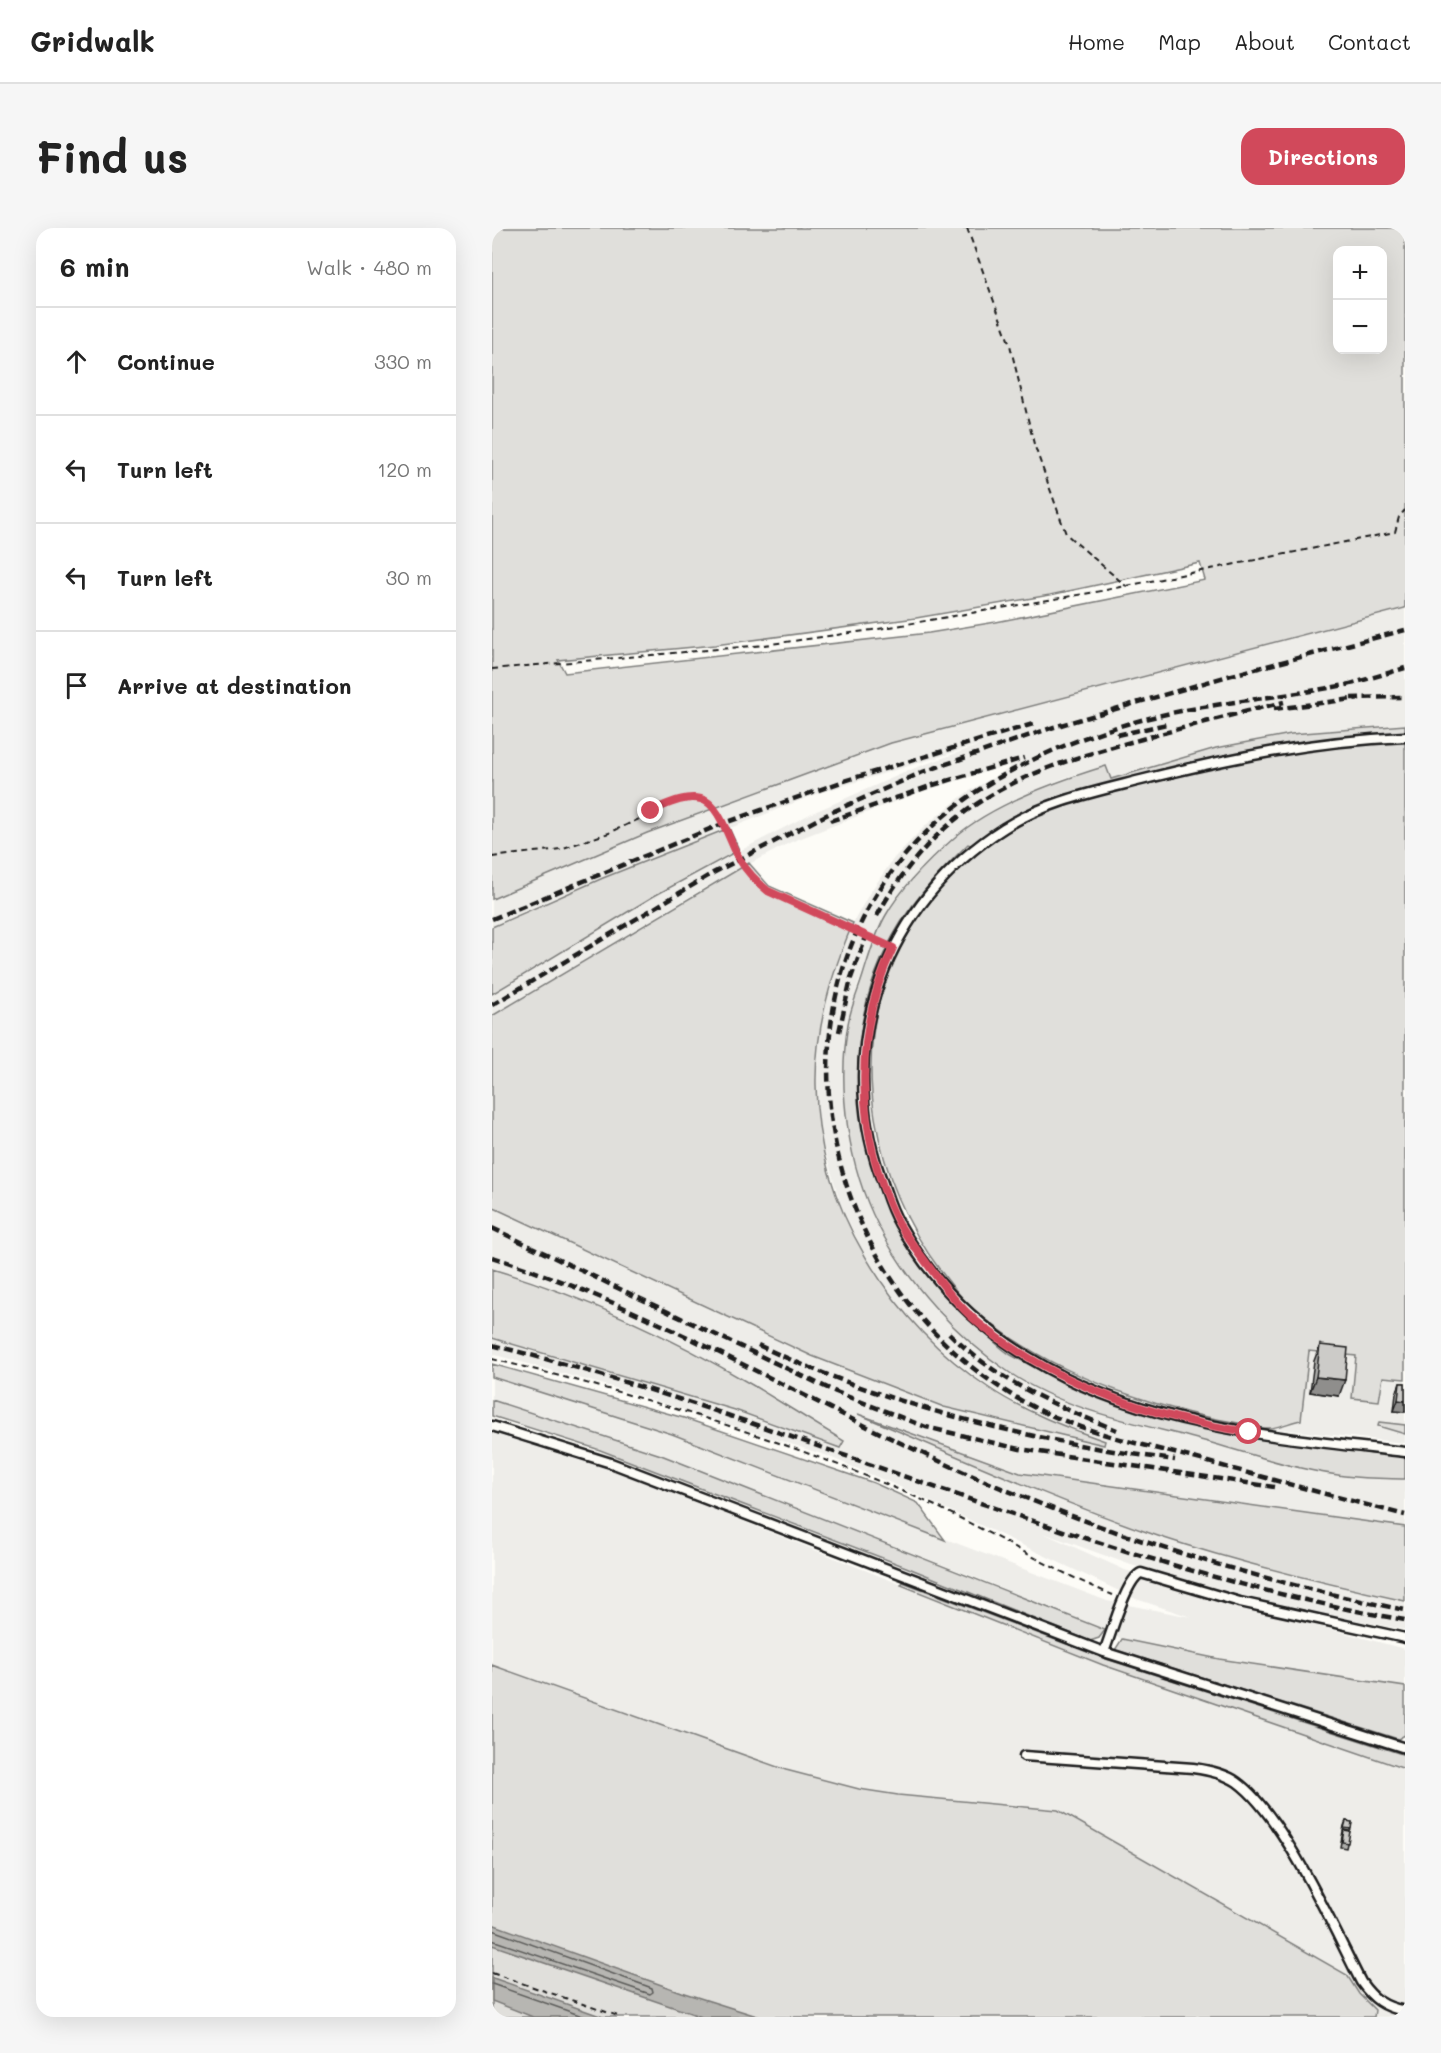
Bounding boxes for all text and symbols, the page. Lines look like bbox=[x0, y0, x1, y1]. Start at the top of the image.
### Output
text: Gridwalk bbox=[30, 23, 155, 59]
text: Home bbox=[1068, 28, 1125, 55]
text: Map bbox=[1158, 28, 1201, 55]
text: About bbox=[1234, 28, 1295, 55]
text: Contact bbox=[1328, 28, 1411, 55]
button: Directions bbox=[1241, 128, 1405, 185]
text: Find us bbox=[36, 129, 188, 184]
map controls bbox=[1333, 246, 1387, 354]
button: + bbox=[1333, 246, 1387, 300]
text: 6 min bbox=[60, 250, 129, 284]
text: Walk · 480 m bbox=[306, 254, 432, 280]
button: − bbox=[1333, 300, 1387, 354]
icon: ahead bbox=[60, 345, 93, 378]
text: Continue bbox=[117, 347, 215, 376]
text: 330 m bbox=[374, 348, 432, 374]
icon: left bbox=[60, 453, 93, 486]
text: Turn left bbox=[117, 455, 213, 484]
text: 120 m bbox=[377, 456, 432, 482]
icon: left bbox=[60, 561, 93, 594]
text: Turn left bbox=[117, 563, 213, 592]
text: 30 m bbox=[386, 564, 432, 590]
icon: arrive bbox=[60, 669, 93, 702]
text: Arrive at destination bbox=[117, 671, 352, 700]
route end bbox=[637, 797, 663, 823]
route start bbox=[1235, 1418, 1261, 1444]

